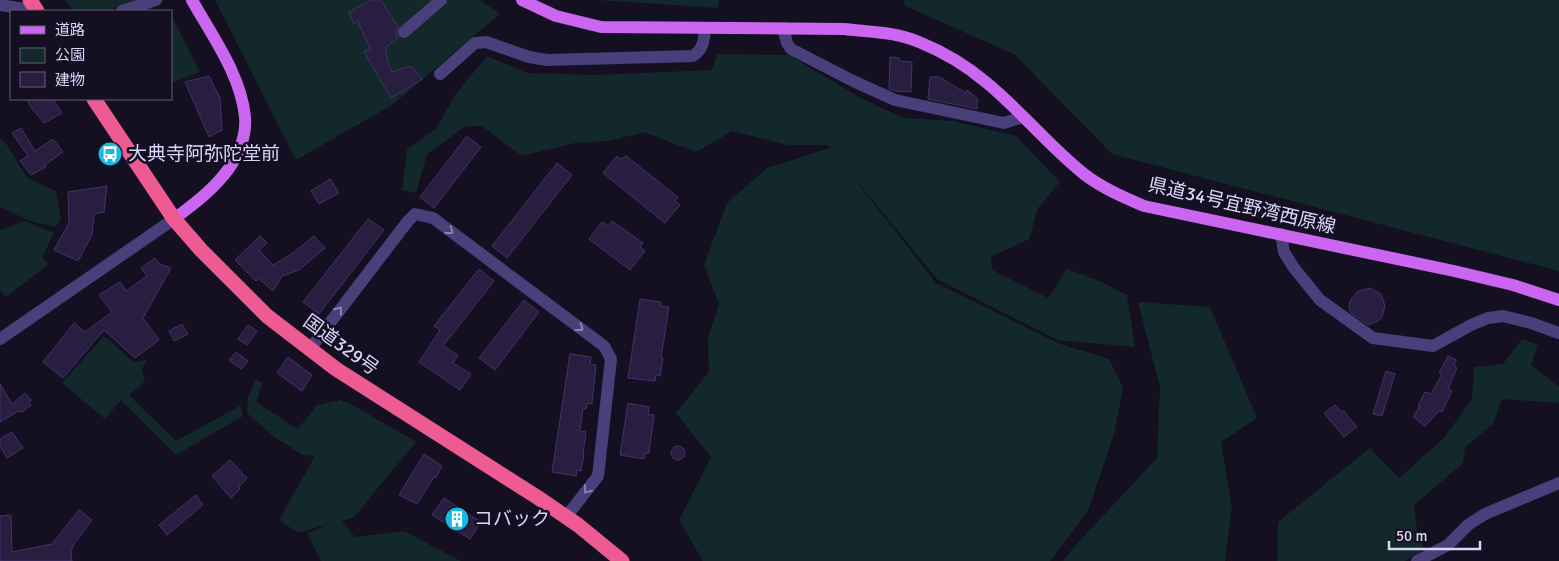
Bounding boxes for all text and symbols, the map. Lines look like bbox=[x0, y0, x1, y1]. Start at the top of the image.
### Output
legend bbox=[10, 10, 172, 100]
text: 道路 bbox=[55, 21, 85, 39]
text: 公園 bbox=[55, 46, 85, 64]
text: 建物 bbox=[55, 71, 85, 89]
bus stop icon: 大典寺阿弥陀堂前 bbox=[97, 141, 123, 167]
place label: 大典寺阿弥陀堂前 bbox=[128, 142, 280, 166]
street label: 県道34号宜野湾西原線 bbox=[1146, 173, 1338, 239]
one-way arrow bbox=[444, 225, 454, 234]
one-way arrow bbox=[334, 307, 342, 316]
street label: 国道329号 bbox=[298, 309, 384, 381]
one-way arrow bbox=[574, 323, 583, 331]
one-way arrow bbox=[584, 484, 592, 493]
building icon: コバック bbox=[444, 506, 470, 532]
place label: コバック bbox=[474, 507, 550, 531]
scale bar bbox=[1389, 518, 1480, 550]
text: 50 m bbox=[1396, 527, 1427, 545]

